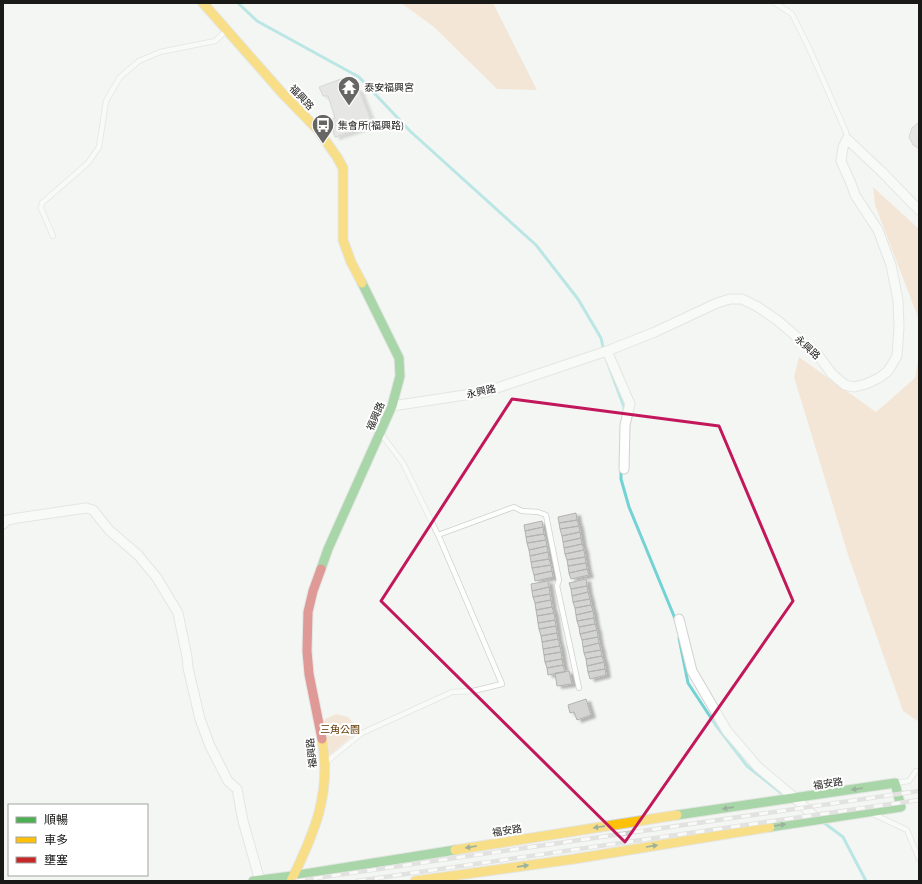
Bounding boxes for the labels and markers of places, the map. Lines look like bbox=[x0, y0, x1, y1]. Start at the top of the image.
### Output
temple icon: 泰安福興宮 bbox=[336, 74, 362, 107]
place label: 泰安福興宮 bbox=[364, 81, 414, 95]
bus stop icon: 集會所(福興路) bbox=[310, 112, 336, 145]
place label: 集會所(福興路) bbox=[338, 119, 404, 133]

